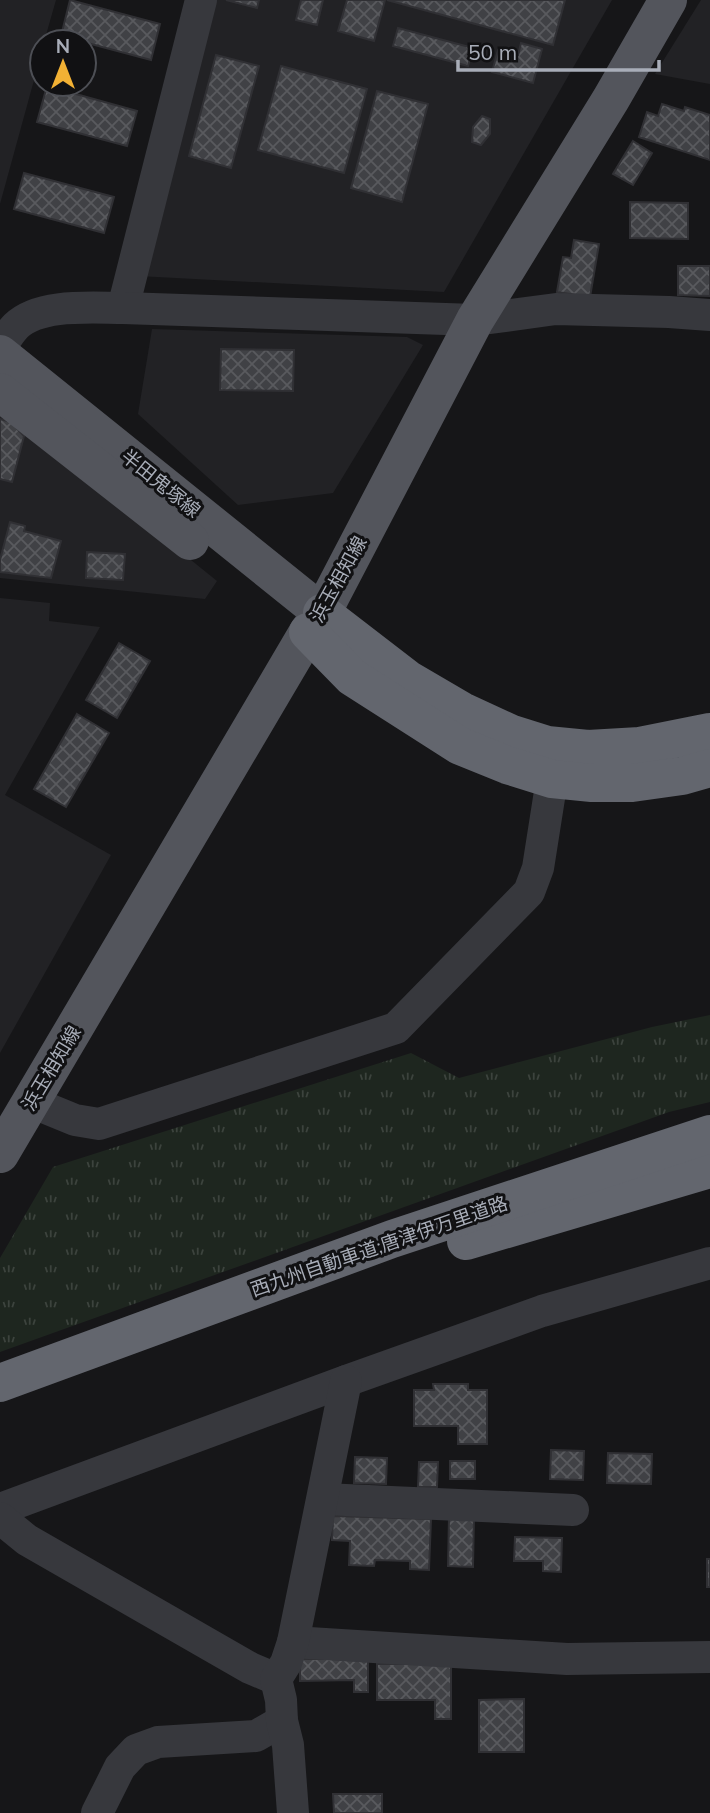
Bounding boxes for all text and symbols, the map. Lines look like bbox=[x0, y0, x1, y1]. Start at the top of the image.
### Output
north arrow bbox=[28, 28, 98, 98]
scale bar bbox=[458, 28, 659, 72]
text: N bbox=[56, 34, 70, 58]
text: 50 m bbox=[468, 39, 517, 65]
street label: 半田鬼塚線 bbox=[117, 444, 205, 522]
street label: 浜玉相知線 bbox=[304, 532, 372, 626]
street label: 浜玉相知線 bbox=[16, 1021, 86, 1115]
street label: 西九州自動車道;唐津伊万里道路 bbox=[247, 1191, 511, 1301]

